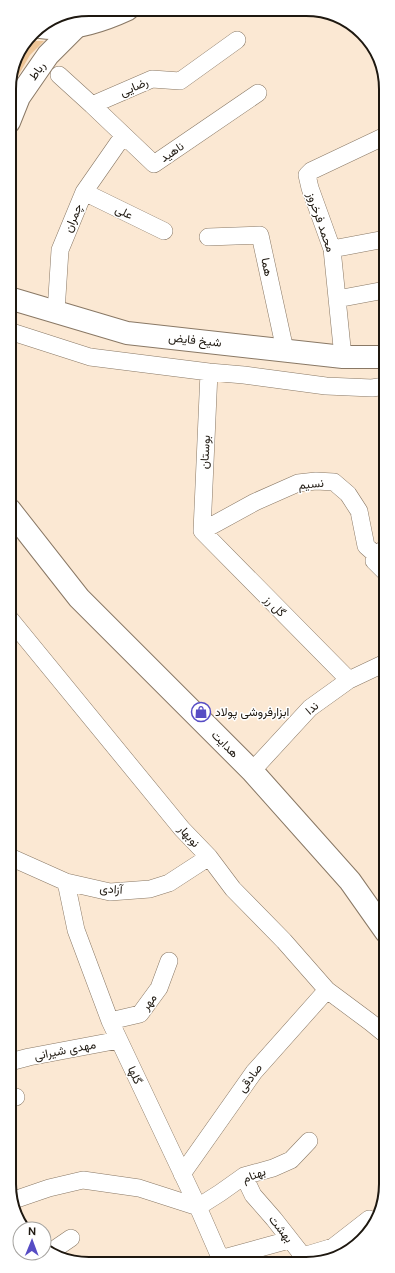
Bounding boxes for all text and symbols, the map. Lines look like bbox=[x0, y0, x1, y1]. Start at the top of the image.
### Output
street label: رباط bbox=[25, 58, 49, 84]
street label: رضایی bbox=[117, 74, 151, 100]
street label: ناهید bbox=[157, 138, 187, 166]
street label: محمد فرخروز bbox=[303, 189, 339, 254]
street label: چمران bbox=[60, 201, 86, 235]
street label: علی bbox=[112, 201, 136, 223]
street label: هما bbox=[257, 256, 277, 278]
street label: شیخ فایض bbox=[167, 329, 222, 352]
street label: بوستان bbox=[196, 435, 214, 469]
street label: نسیم bbox=[297, 475, 325, 493]
street label: گل رز bbox=[260, 591, 289, 620]
street label: ندا bbox=[302, 698, 322, 718]
shop icon: ابزارفروشی پولاد bbox=[190, 701, 212, 723]
place label: ابزارفروشی پولاد bbox=[215, 704, 289, 720]
street label: هدایت bbox=[208, 727, 242, 761]
street label: نوبهار bbox=[174, 820, 203, 851]
street label: آزادی bbox=[99, 880, 124, 898]
street label: مهر bbox=[137, 990, 160, 1014]
street label: مهدی شیرانی bbox=[33, 1036, 97, 1064]
street label: صادقی bbox=[234, 1060, 266, 1096]
street label: گلها bbox=[124, 1063, 146, 1087]
street label: بهنام bbox=[240, 1163, 268, 1187]
street label: بهشت bbox=[265, 1212, 297, 1246]
north arrow bbox=[12, 1221, 52, 1261]
text: N bbox=[28, 1224, 36, 1238]

